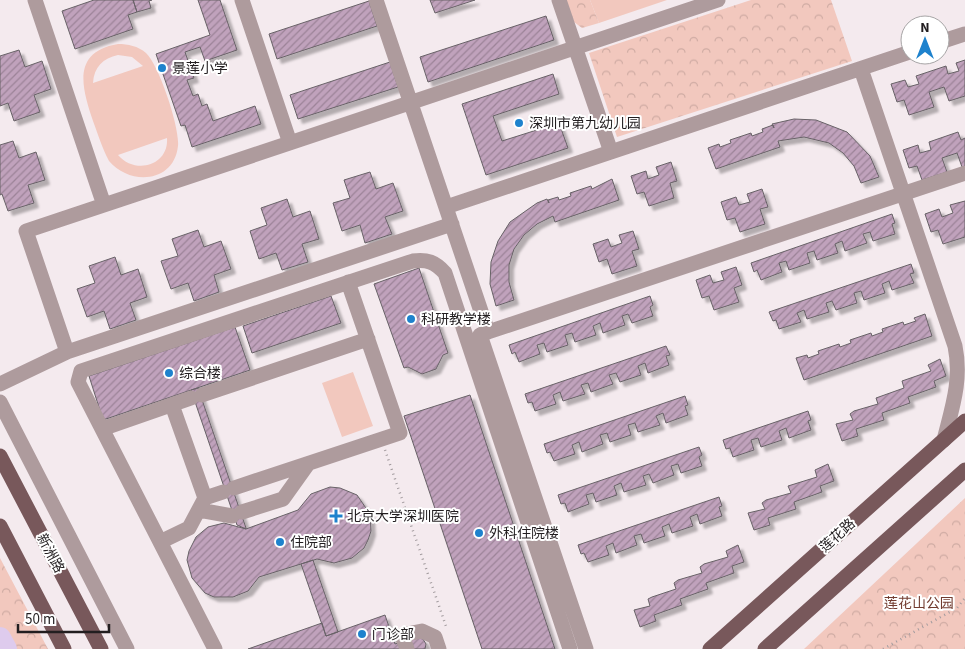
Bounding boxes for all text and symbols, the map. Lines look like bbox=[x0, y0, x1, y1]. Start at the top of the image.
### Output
north arrow bbox=[900, 15, 950, 65]
text: N bbox=[920, 18, 930, 38]
place label: 景莲小学 bbox=[172, 59, 228, 79]
marker: 景莲小学 bbox=[156, 62, 168, 74]
place label: 深圳市第九幼儿园 bbox=[529, 114, 641, 134]
marker: 深圳市第九幼儿园 bbox=[513, 117, 525, 129]
place label: 科研教学楼 bbox=[421, 310, 491, 330]
marker: 科研教学楼 bbox=[405, 313, 417, 325]
place label: 综合楼 bbox=[179, 364, 221, 384]
marker: 综合楼 bbox=[163, 367, 175, 379]
place label: 北京大学深圳医院 bbox=[347, 507, 459, 527]
marker: 北京大学深圳医院 bbox=[329, 509, 343, 523]
street label: 莲花路 bbox=[815, 514, 860, 557]
place label: 外科住院楼 bbox=[489, 524, 559, 544]
marker: 外科住院楼 bbox=[473, 527, 485, 539]
street label: 新洲路 bbox=[31, 530, 69, 577]
place label: 住院部 bbox=[290, 533, 332, 553]
marker: 住院部 bbox=[274, 536, 286, 548]
park label: 莲花山公园 bbox=[884, 594, 954, 614]
scale bar bbox=[18, 602, 109, 634]
text: 50 m bbox=[25, 609, 55, 630]
place label: 门诊部 bbox=[372, 625, 414, 645]
marker: 门诊部 bbox=[356, 628, 368, 640]

